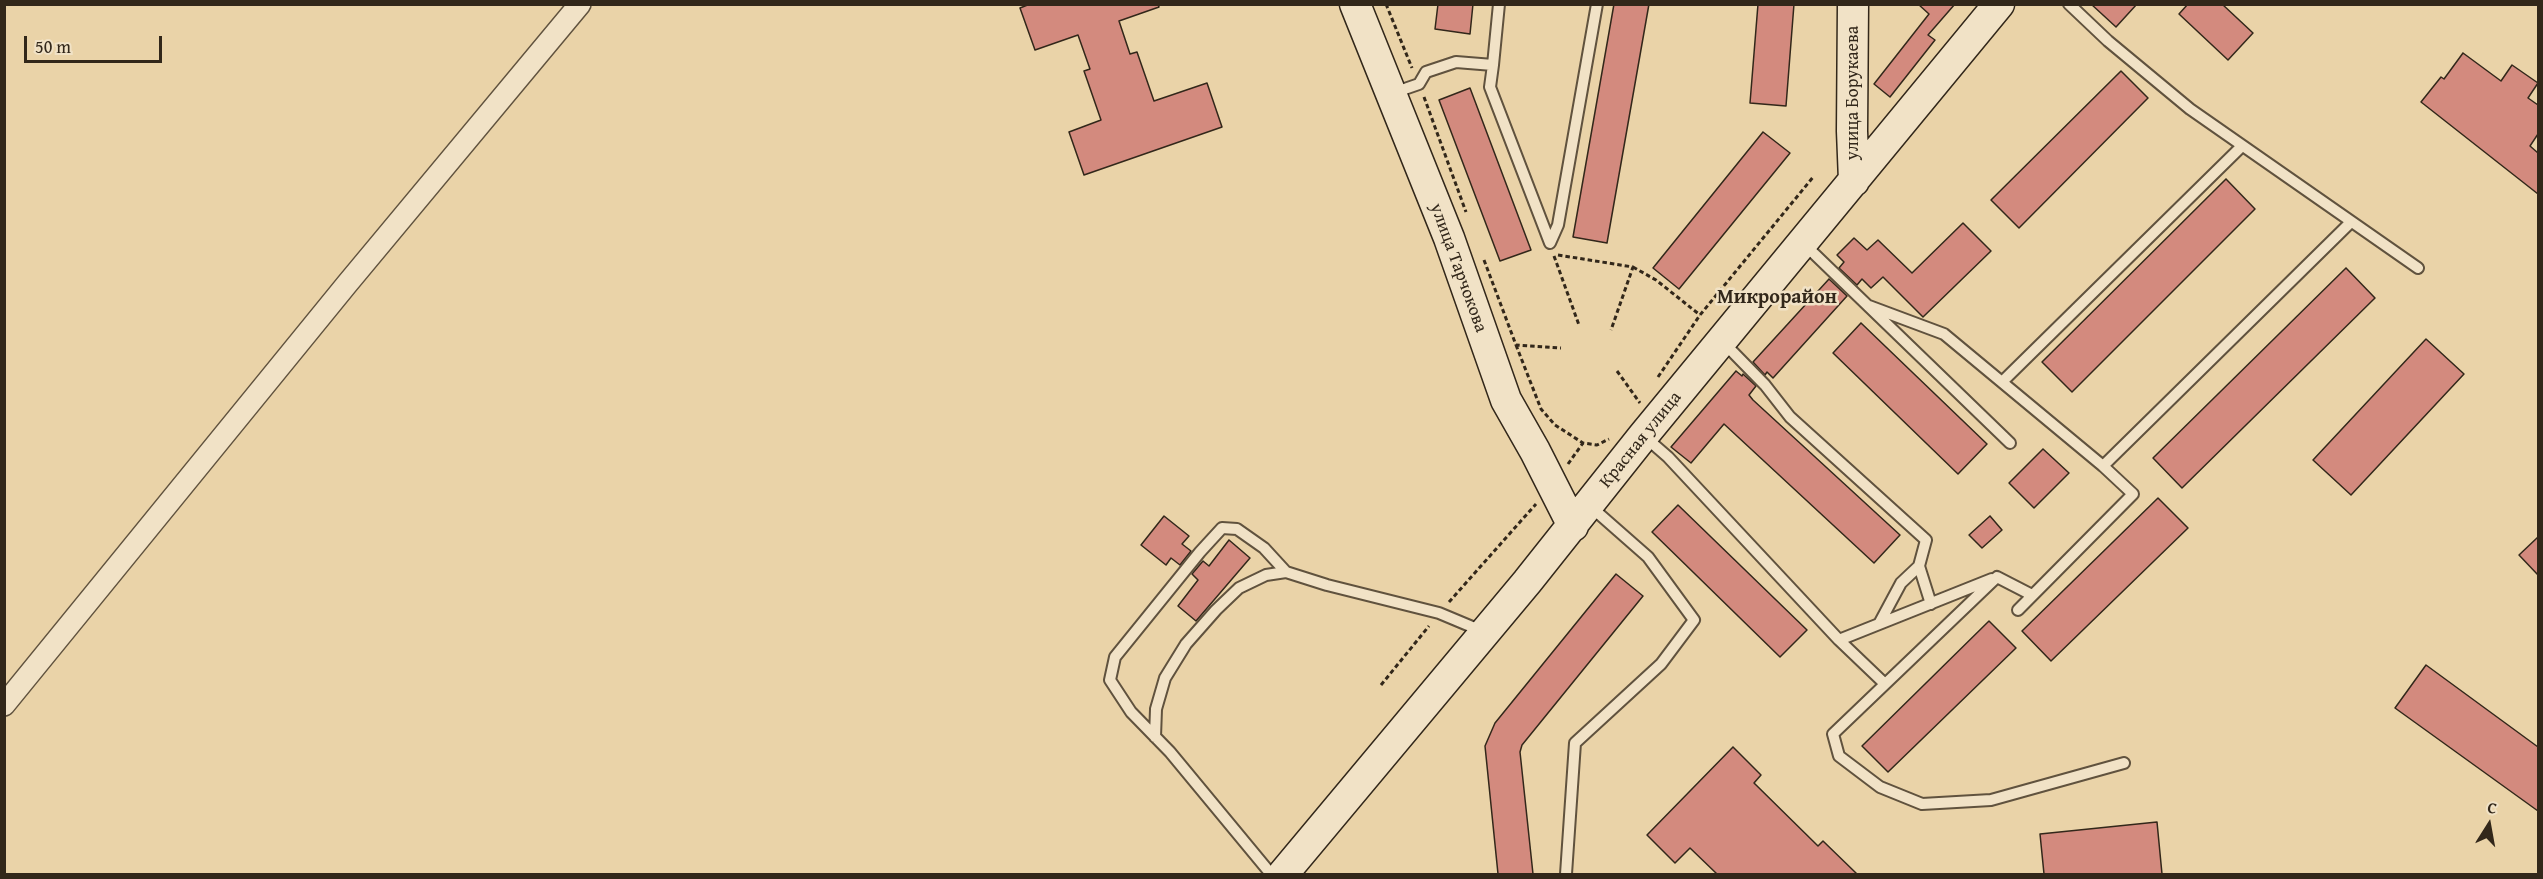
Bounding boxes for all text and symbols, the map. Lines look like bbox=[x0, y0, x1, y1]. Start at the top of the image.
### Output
scale bar bbox=[27, 24, 165, 62]
street label: улица Борукаева bbox=[1842, 26, 1864, 160]
text: 50 m bbox=[35, 33, 71, 60]
street label: улица Тарчокова bbox=[1425, 201, 1491, 335]
district label: Микрорайон bbox=[1717, 286, 1837, 310]
street label: Красная улица bbox=[1595, 387, 1687, 493]
north arrow bbox=[2459, 795, 2519, 855]
text: С bbox=[2486, 795, 2499, 820]

